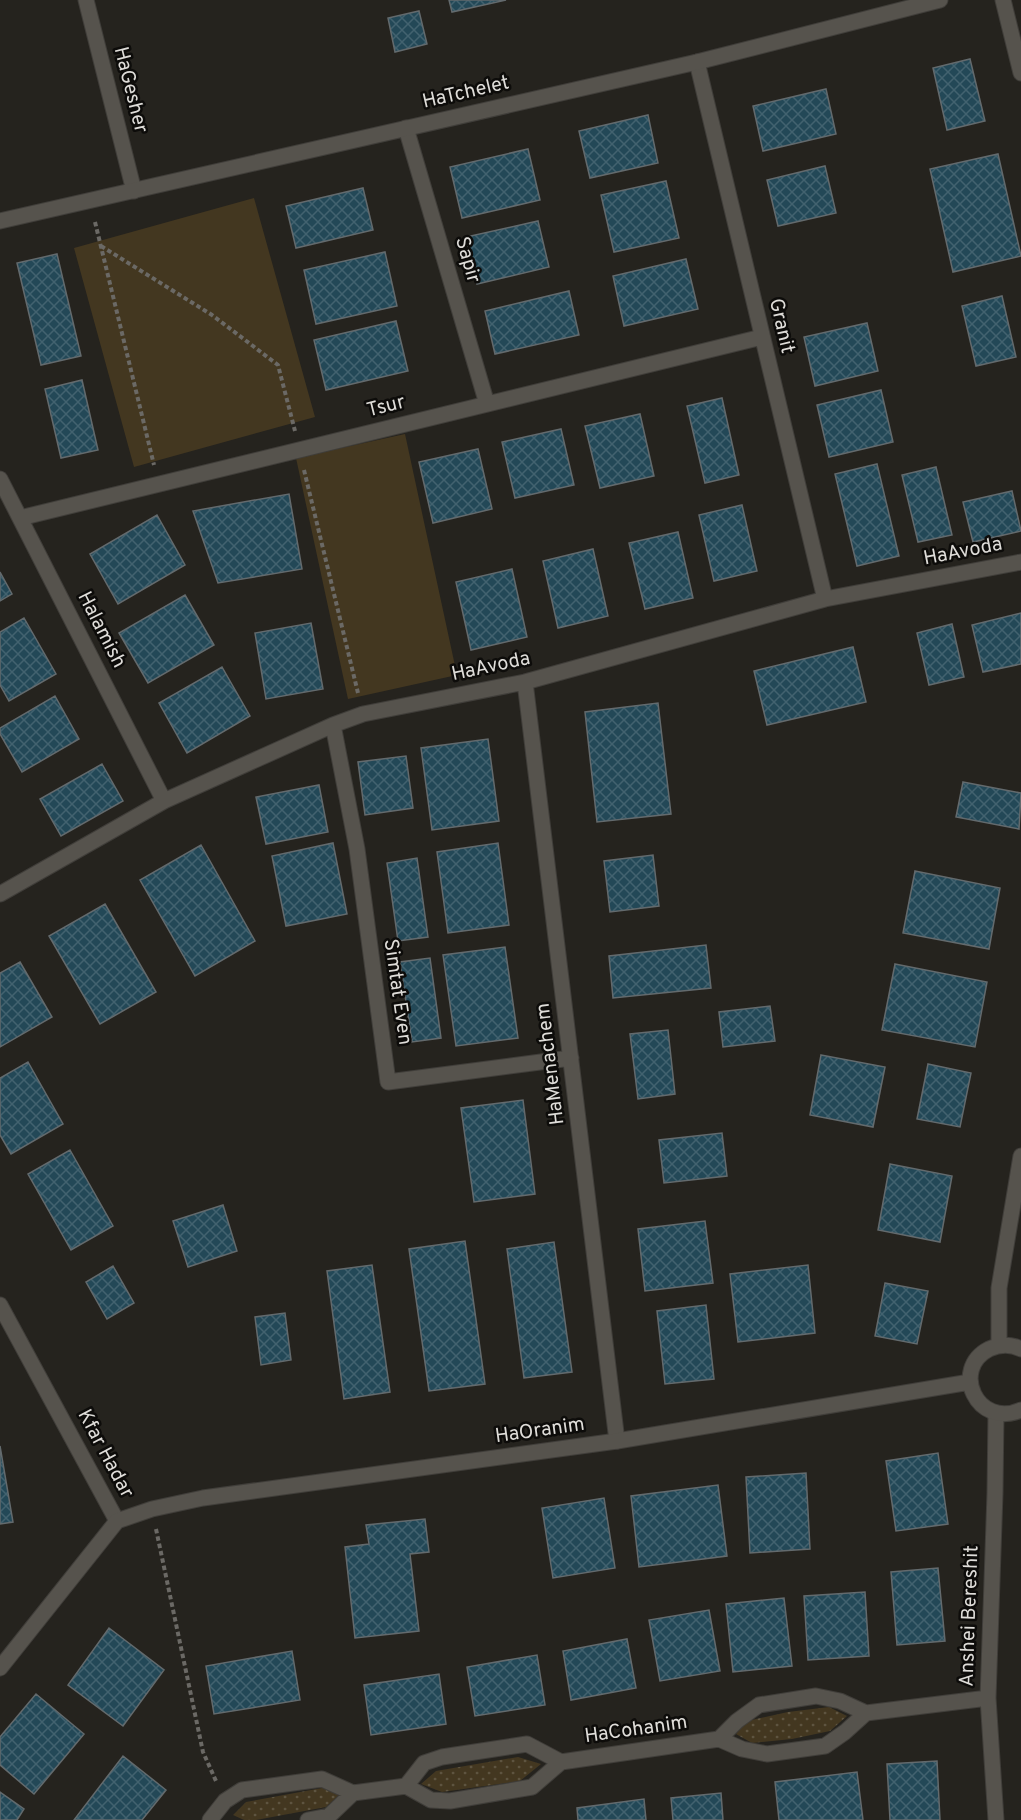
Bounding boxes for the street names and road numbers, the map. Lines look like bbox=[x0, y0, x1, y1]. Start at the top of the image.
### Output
street label: HaGesher bbox=[107, 44, 153, 136]
street label: HaTchelet bbox=[420, 70, 512, 116]
street label: Sapir bbox=[448, 234, 486, 286]
street label: Granit bbox=[762, 296, 800, 356]
street label: Tsur bbox=[364, 390, 408, 424]
street label: HaAvoda bbox=[921, 532, 1005, 572]
street label: Halamish bbox=[71, 587, 131, 673]
street label: HaAvoda bbox=[449, 646, 533, 688]
street label: Simtat Even bbox=[377, 937, 417, 1047]
street label: HaMenachem bbox=[531, 1002, 571, 1126]
street label: Kfar Hadar bbox=[71, 1405, 139, 1503]
street label: HaOranim bbox=[494, 1412, 586, 1450]
street label: Anshei Bereshit bbox=[955, 1545, 985, 1687]
street label: HaCohanim bbox=[583, 1710, 689, 1750]

